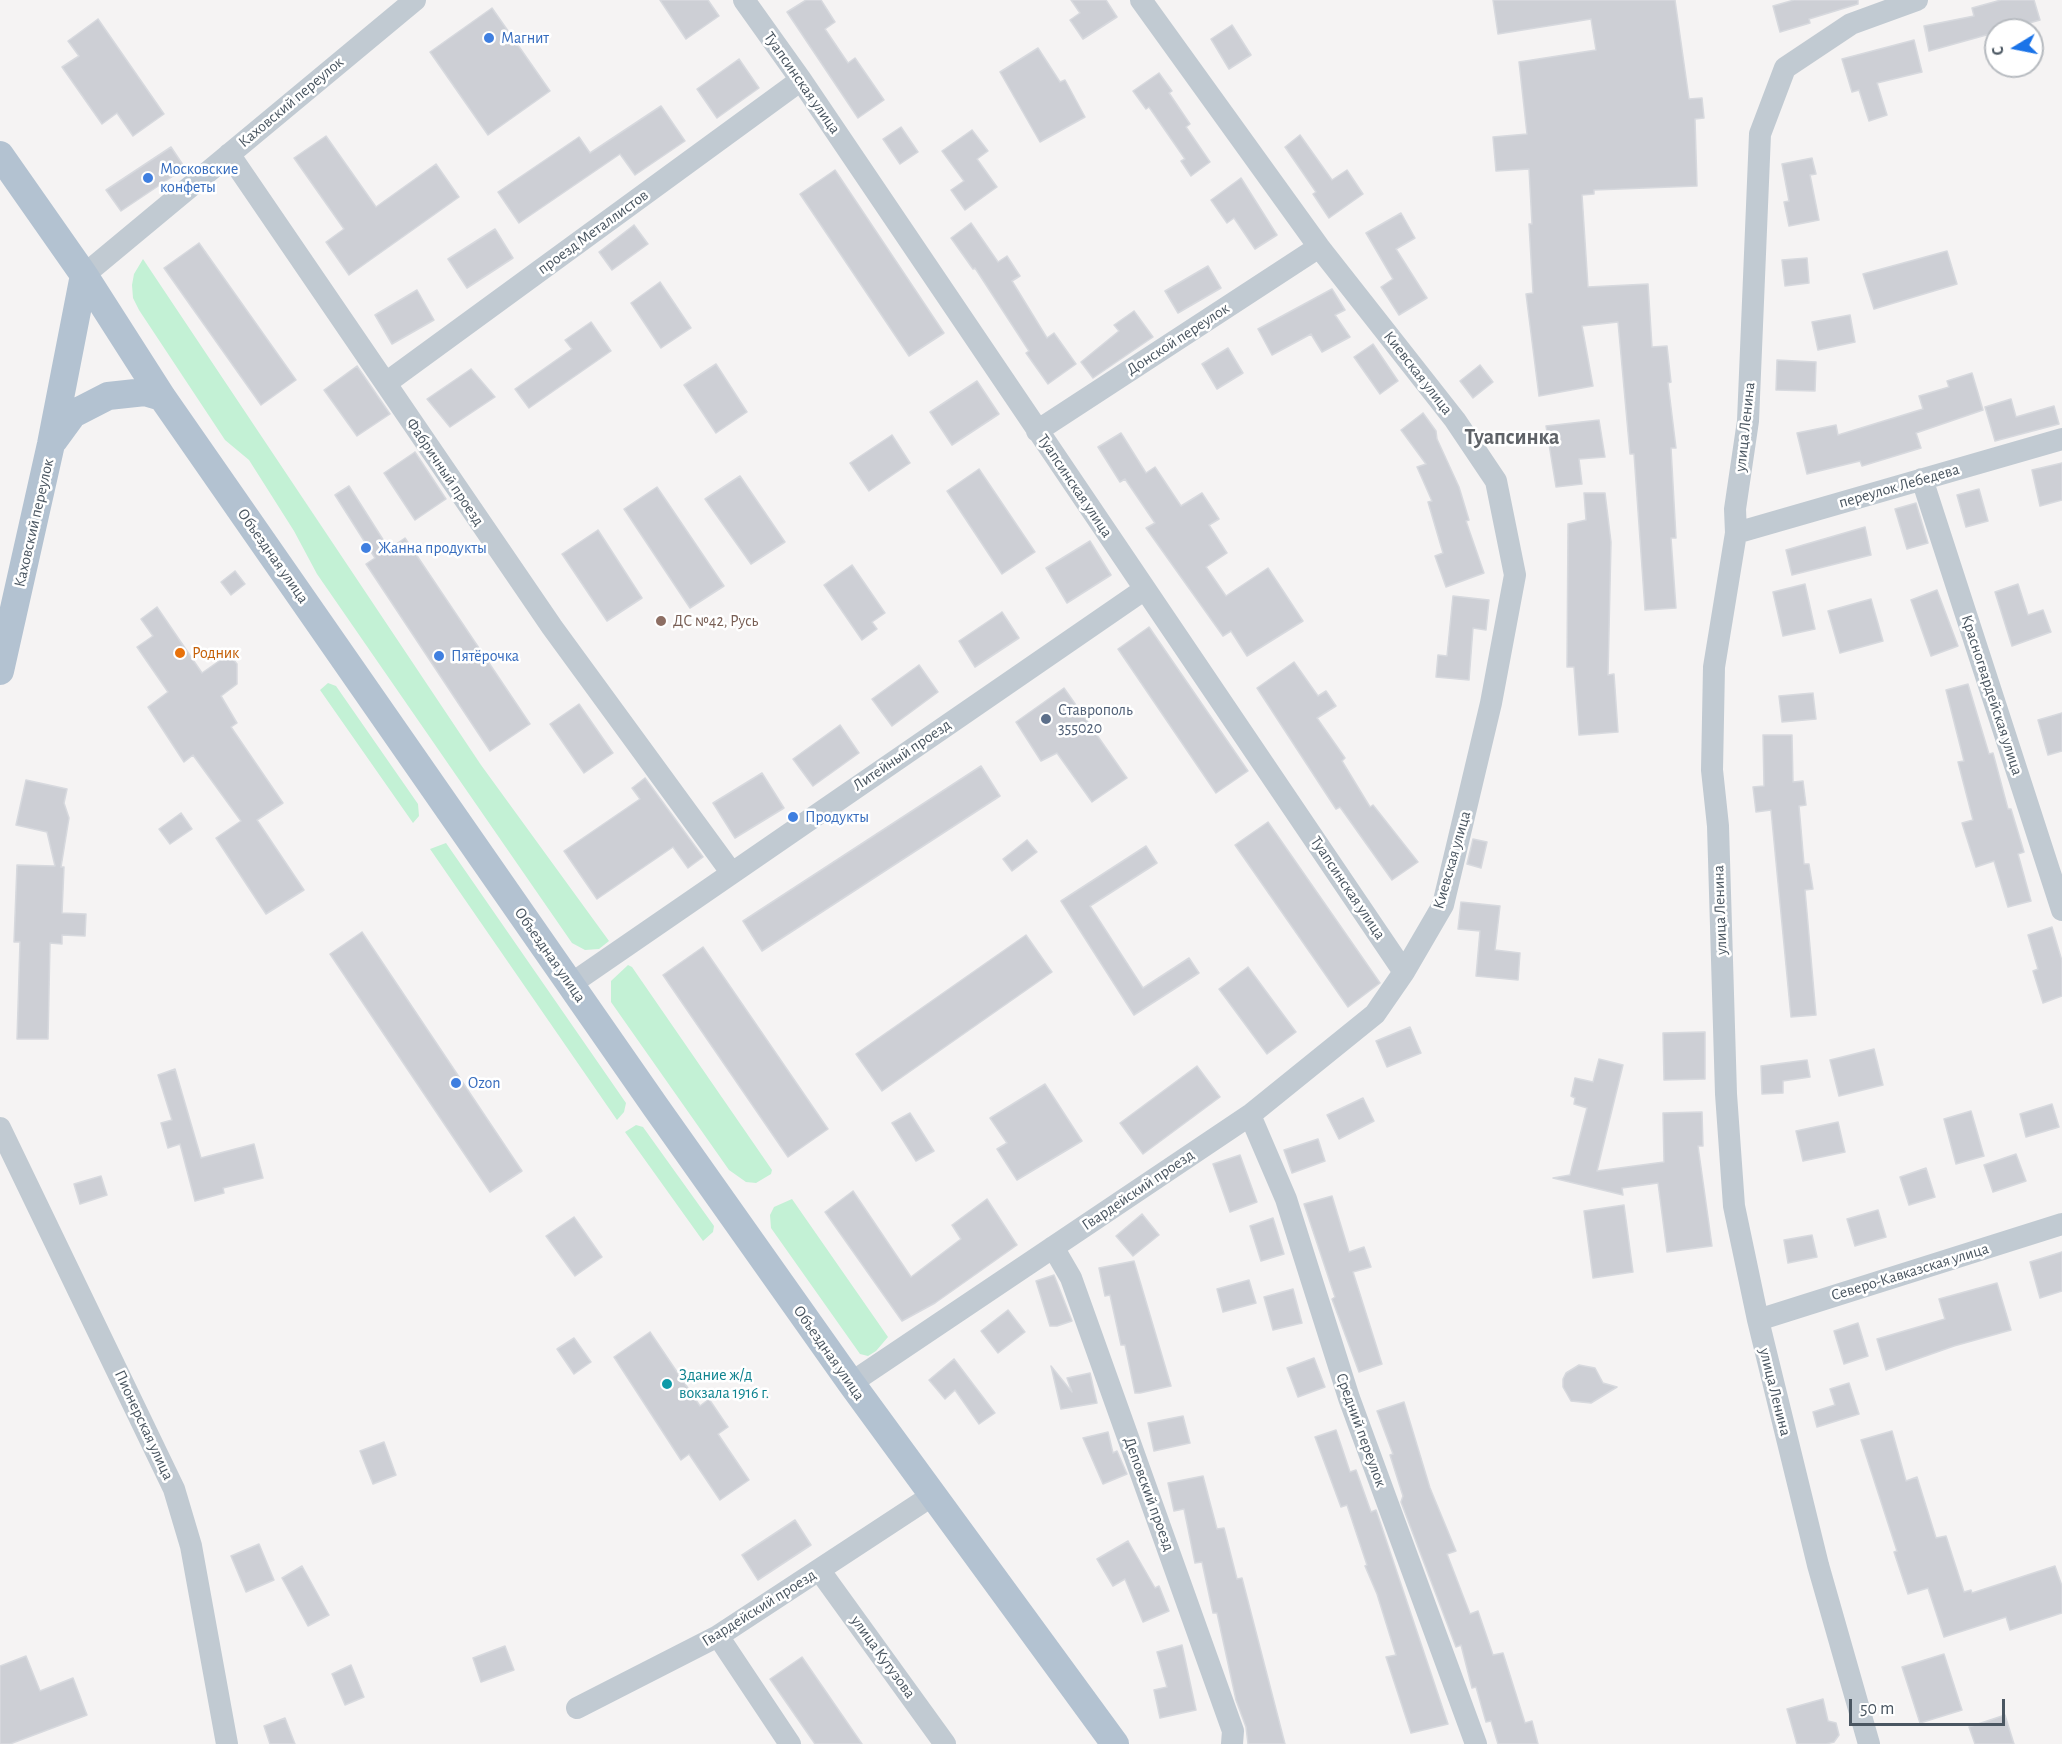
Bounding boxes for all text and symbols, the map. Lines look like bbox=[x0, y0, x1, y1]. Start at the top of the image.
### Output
north arrow bbox=[1984, 18, 2044, 78]
place label: Магнит bbox=[501, 28, 549, 48]
street label: Туапсинская улица bbox=[760, 28, 844, 138]
marker: Магнит bbox=[482, 31, 496, 45]
text: С bbox=[1990, 45, 2007, 57]
street label: Каховский переулок bbox=[234, 52, 348, 152]
place label: Московские конфеты bbox=[160, 159, 238, 197]
marker: Московские конфеты bbox=[141, 171, 155, 185]
street label: проезд Металлистов bbox=[534, 185, 652, 279]
street label: Донской переулок bbox=[1123, 299, 1233, 379]
street label: Киевская улица bbox=[1379, 327, 1457, 419]
street label: улица Ленина bbox=[1731, 381, 1759, 473]
street label: Фабричный проезд bbox=[402, 414, 488, 530]
district label: Туапсинка bbox=[1464, 424, 1560, 450]
street label: Туапсинская улица bbox=[1033, 431, 1117, 541]
street label: Каховский переулок bbox=[10, 457, 58, 589]
street label: переулок Лебедева bbox=[1836, 460, 1962, 512]
street label: Объездная улица bbox=[233, 505, 313, 607]
place label: Жанна продукты bbox=[378, 538, 487, 558]
marker: Жанна продукты bbox=[359, 541, 373, 555]
place label: ДС №42, Русь bbox=[673, 611, 758, 631]
street label: Красногвардейская улица bbox=[1957, 612, 2027, 778]
marker: ДС №42, Русь bbox=[654, 614, 668, 628]
place label: Родник bbox=[192, 643, 239, 663]
marker: Родник bbox=[173, 646, 187, 660]
place label: Пятёрочка bbox=[451, 646, 519, 666]
marker: Пятёрочка bbox=[432, 649, 446, 663]
place label: Ставрополь 355020 bbox=[1058, 700, 1133, 738]
marker: Ставрополь 355020 bbox=[1039, 712, 1053, 726]
street label: Литейный проезд bbox=[849, 715, 955, 795]
place label: Продукты bbox=[805, 807, 869, 827]
street label: Киевская улица bbox=[1429, 809, 1475, 911]
marker: Продукты bbox=[786, 810, 800, 824]
street label: Туапсинская улица bbox=[1306, 833, 1390, 943]
street label: улица Ленина bbox=[1709, 865, 1731, 955]
street label: Объездная улица bbox=[510, 904, 590, 1006]
place label: Ozon bbox=[468, 1073, 500, 1093]
marker: Ozon bbox=[449, 1076, 463, 1090]
street label: Гвардейский проезд bbox=[1078, 1145, 1198, 1235]
street label: Северо-Кавказская улица bbox=[1829, 1239, 1991, 1305]
street label: Объездная улица bbox=[789, 1302, 869, 1404]
street label: улица Ленина bbox=[1755, 1346, 1795, 1438]
place label: Здание ж/д вокзала 1916 г. bbox=[679, 1365, 769, 1403]
street label: Пионерская улица bbox=[110, 1367, 178, 1483]
street label: Средний переулок bbox=[1331, 1370, 1391, 1490]
marker: Здание ж/д вокзала 1916 г. bbox=[660, 1377, 674, 1391]
street label: Деповский проезд bbox=[1119, 1434, 1179, 1554]
street label: Гвардейский проезд bbox=[698, 1565, 820, 1651]
street label: улица Кутузова bbox=[847, 1612, 919, 1702]
scale bar bbox=[1852, 1687, 2008, 1725]
text: 50 m bbox=[1860, 1700, 1894, 1718]

